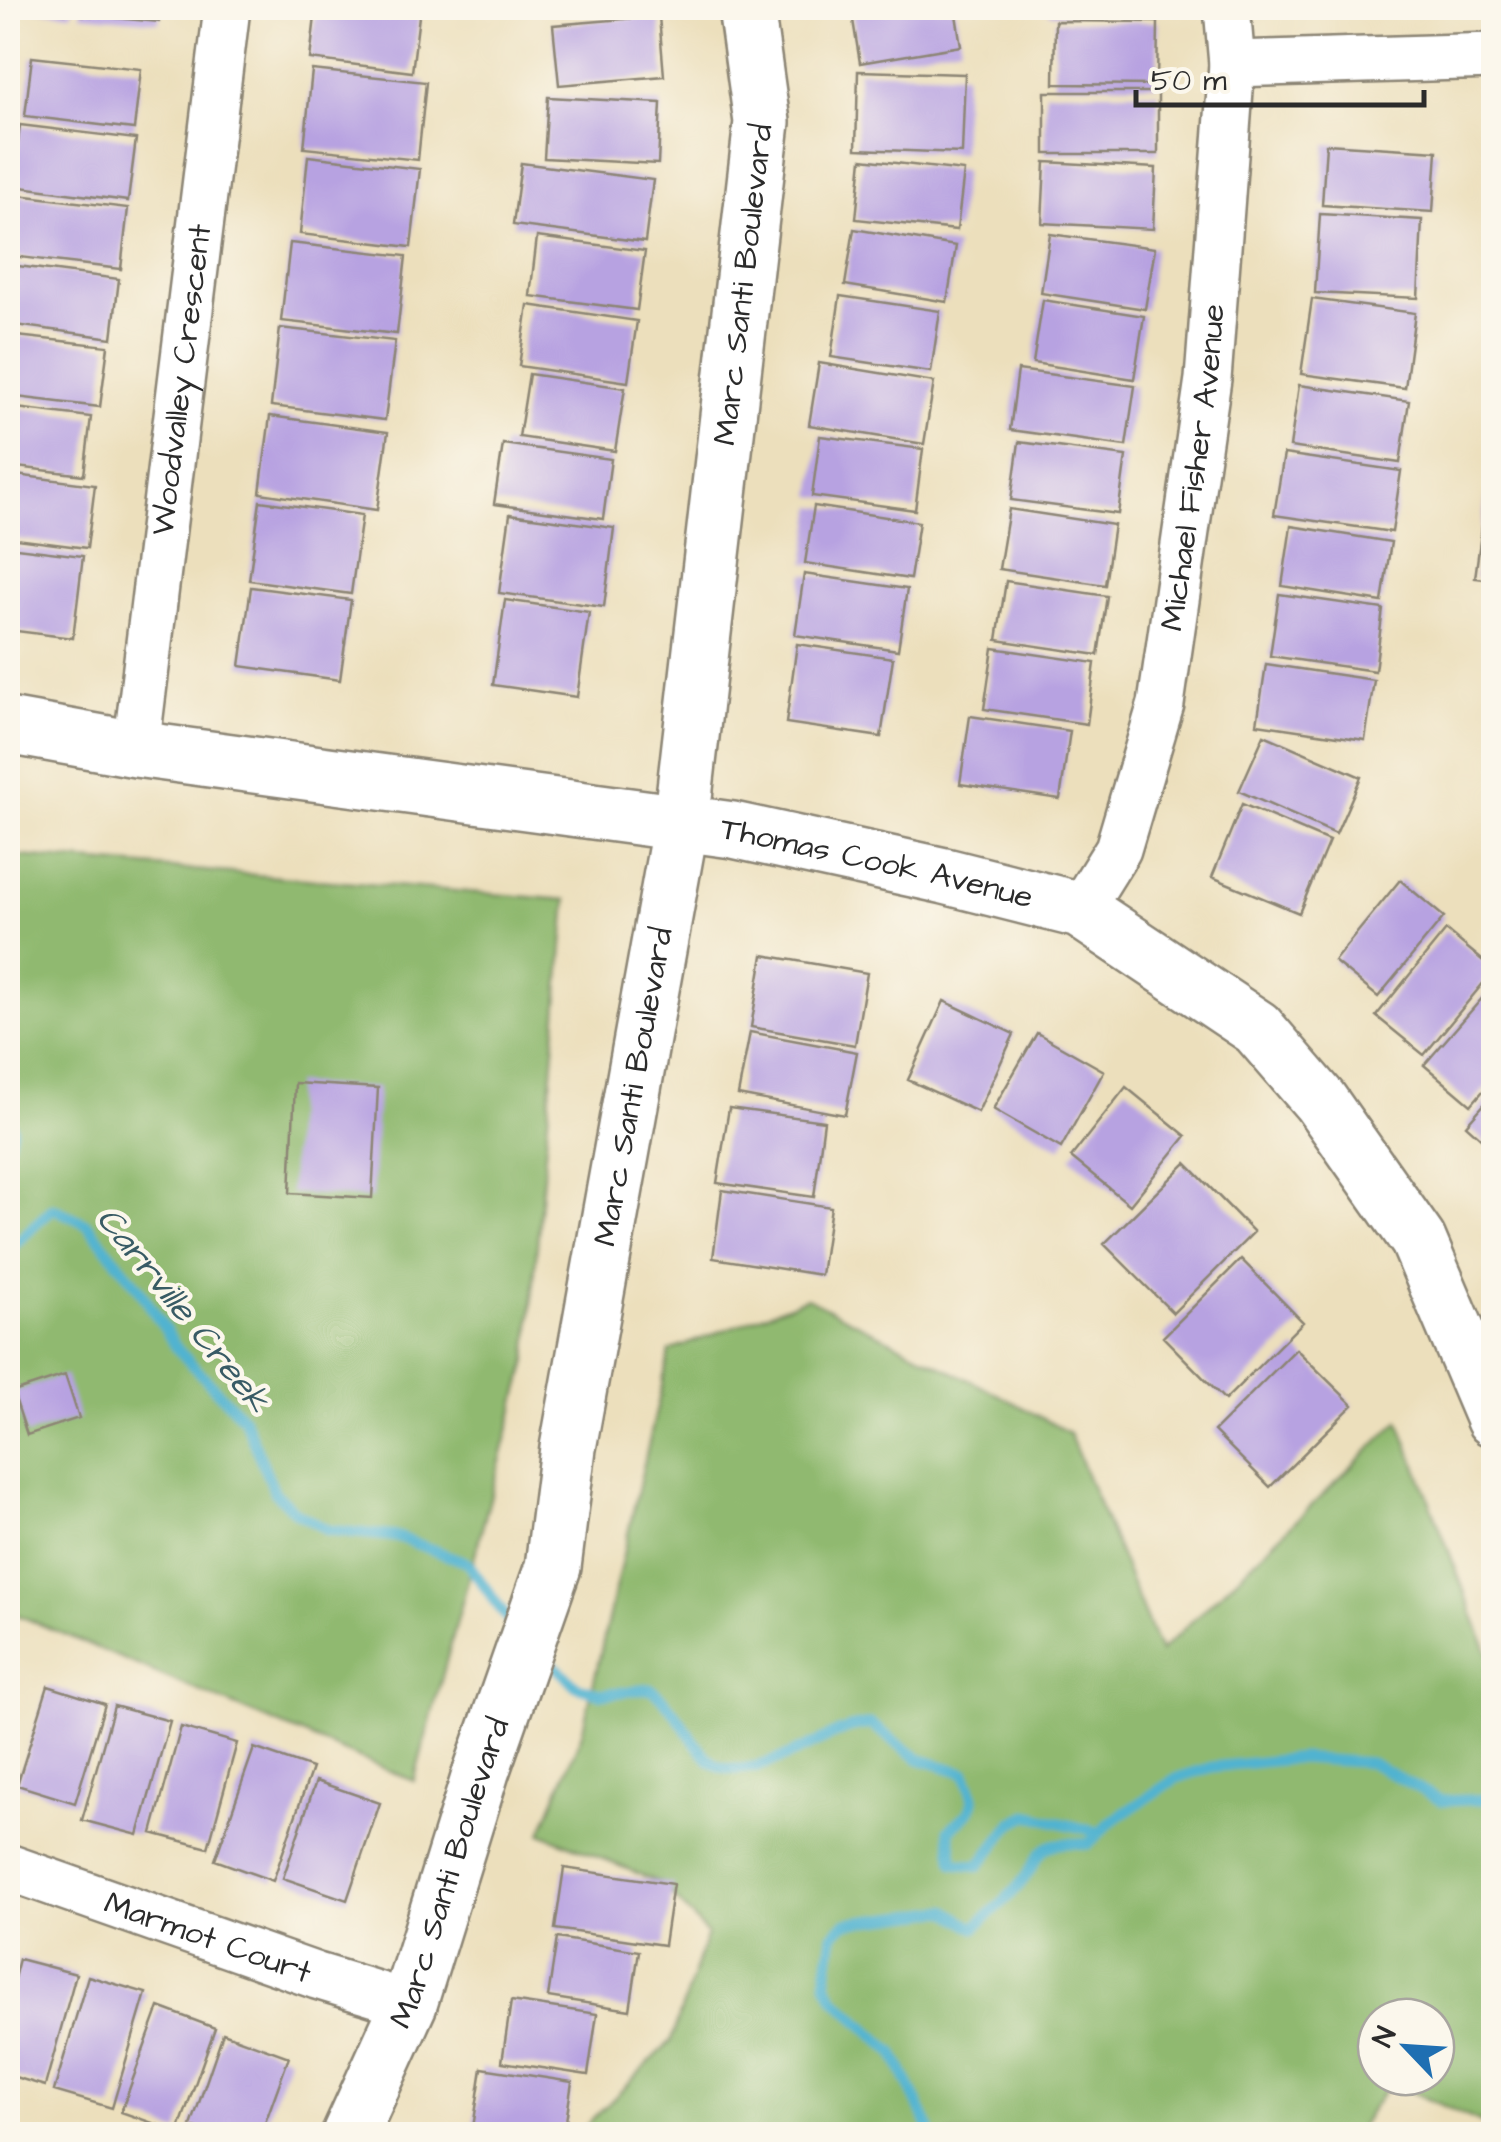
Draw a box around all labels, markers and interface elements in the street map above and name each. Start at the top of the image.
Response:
scale bar [1136,45,1424,107]
text: 50 m [1151,60,1227,102]
street label: Marc Santi Boulevard [702,122,784,448]
street label: Woodvalley Crescent [140,221,223,538]
street label: Michael Fisher Avenue [1149,302,1236,634]
street label: Thomas Cook Avenue [718,806,1038,920]
street label: Marc Santi Boulevard [582,924,684,1250]
water label: Carrville Creek [85,1197,282,1425]
street label: Marc Santi Boulevard [378,1712,521,2035]
street label: Marmot Court [98,1880,318,1995]
north arrow [1356,1997,1456,2097]
text: N [1363,2020,1406,2053]

